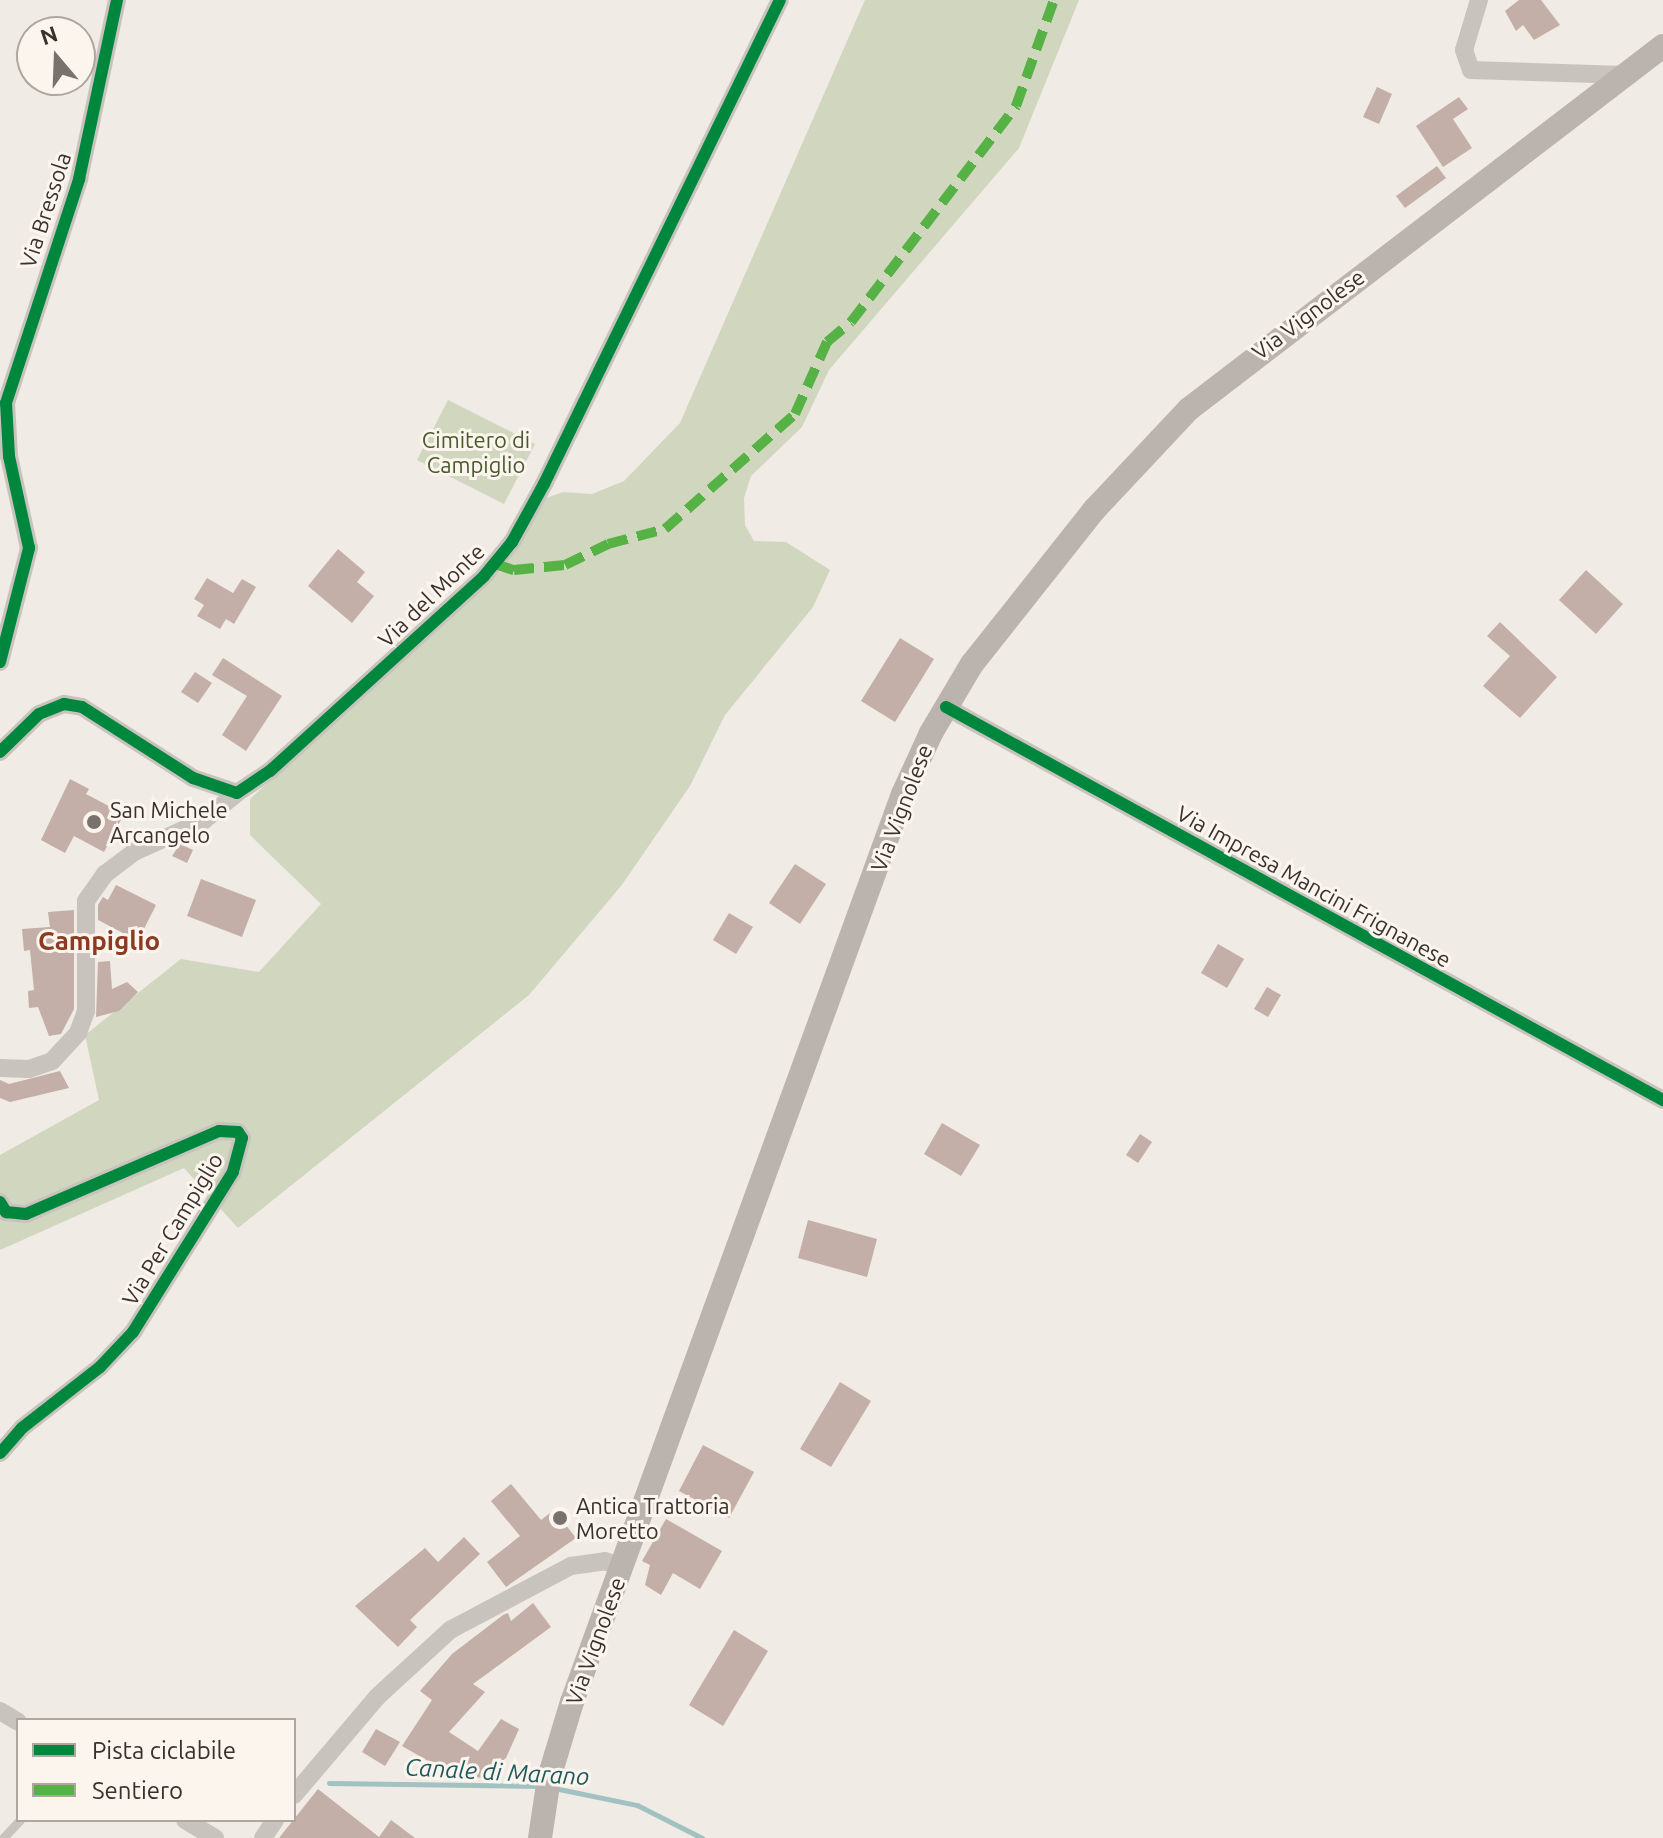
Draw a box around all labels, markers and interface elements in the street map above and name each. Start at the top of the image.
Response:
north arrow [16,16,96,96]
text: N [37,20,61,49]
street label: Via Bressola [14,149,76,271]
street label: Via Vignolese [1247,263,1369,365]
park label: Cimitero di Campiglio [422,426,530,478]
street label: Via del Monte [372,538,490,652]
street label: Via Vignolese [865,741,937,875]
place label: San Michele Arcangelo [110,796,228,848]
street label: Via Impresa Mancini Frignanese [1172,799,1456,973]
marker: San Michele Arcangelo [85,813,103,831]
district label: Campiglio [38,925,160,957]
street label: Via Per Campiglio [116,1148,228,1310]
place label: Antica Trattoria Moretto [576,1492,730,1544]
marker: Antica Trattoria Moretto [551,1509,569,1527]
street label: Via Vignolese [560,1573,630,1709]
legend [16,1718,296,1822]
text: Pista ciclabile [92,1737,236,1764]
water label: Canale di Marano [404,1753,590,1791]
text: Sentiero [92,1777,183,1804]

